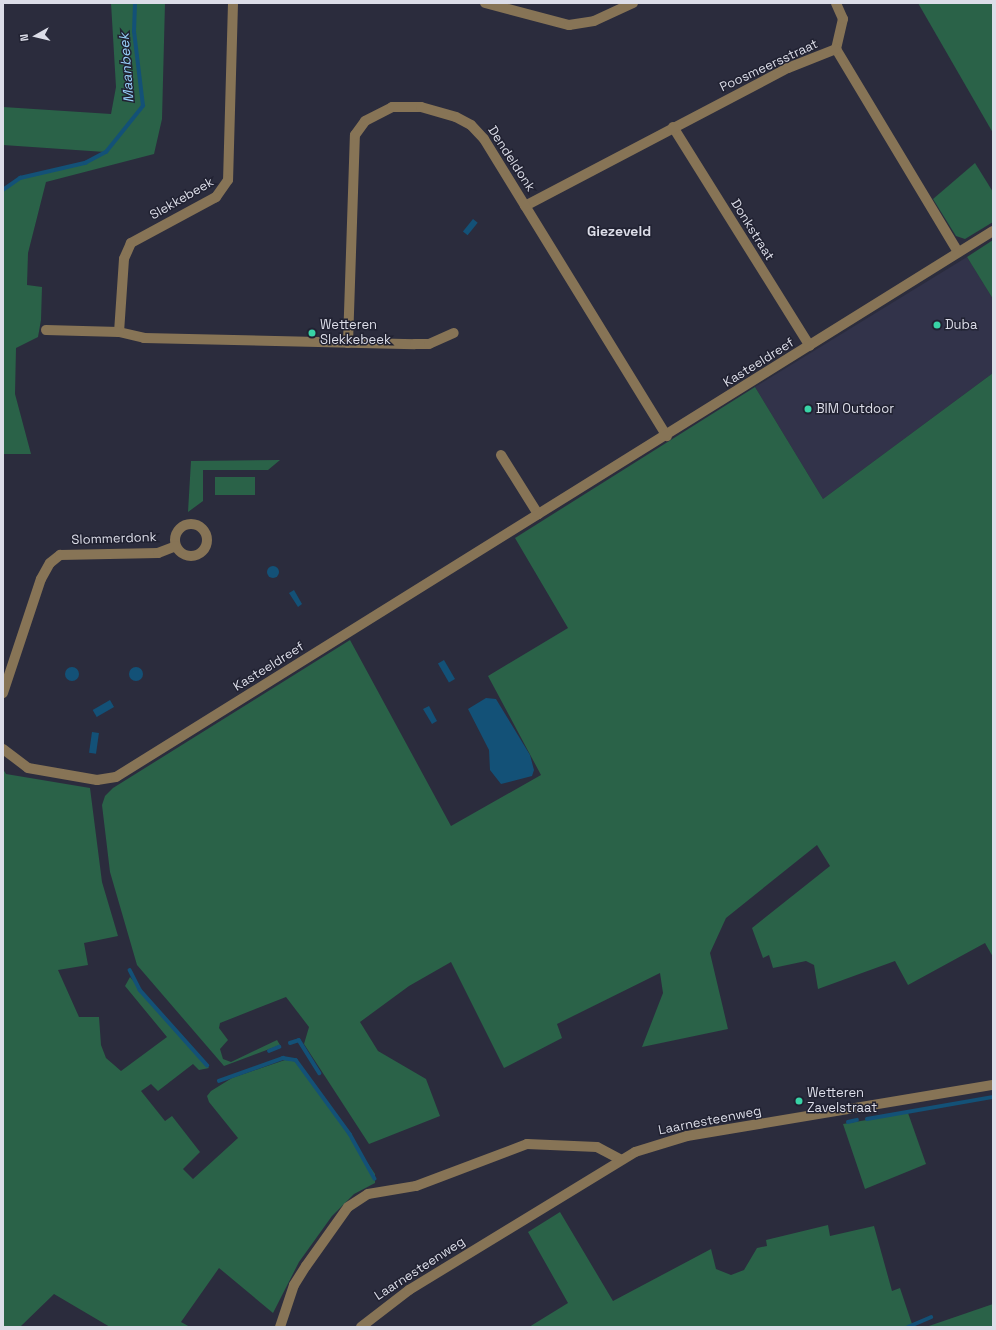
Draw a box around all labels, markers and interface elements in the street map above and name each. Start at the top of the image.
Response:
north arrow [16,16,56,56]
text: N [17,33,32,42]
water label: Maanbeek [115,33,137,103]
street label: Poosmeersstraat [717,36,821,96]
street label: Dendeldonk [484,123,538,195]
street label: Slekkebeek [147,175,217,223]
street label: Donkstraat [727,196,777,264]
district label: Giezeveld [587,223,651,239]
place label: Duba [945,317,977,333]
place label: Wetteren Slekkebeek [320,318,391,349]
marker: Duba [932,320,942,330]
marker: Wetteren Slekkebeek [307,328,317,338]
street label: Kasteeldreef [721,335,797,391]
place label: BIM Outdoor [816,401,894,417]
marker: BIM Outdoor [803,404,813,414]
street label: Slommerdonk [71,530,157,548]
street label: Kasteeldreef [231,639,307,695]
place label: Wetteren Zavelstraat [807,1086,877,1117]
marker: Wetteren Zavelstraat [794,1096,804,1106]
street label: Laarnesteenweg [657,1103,763,1139]
street label: Laarnesteenweg [372,1234,468,1304]

